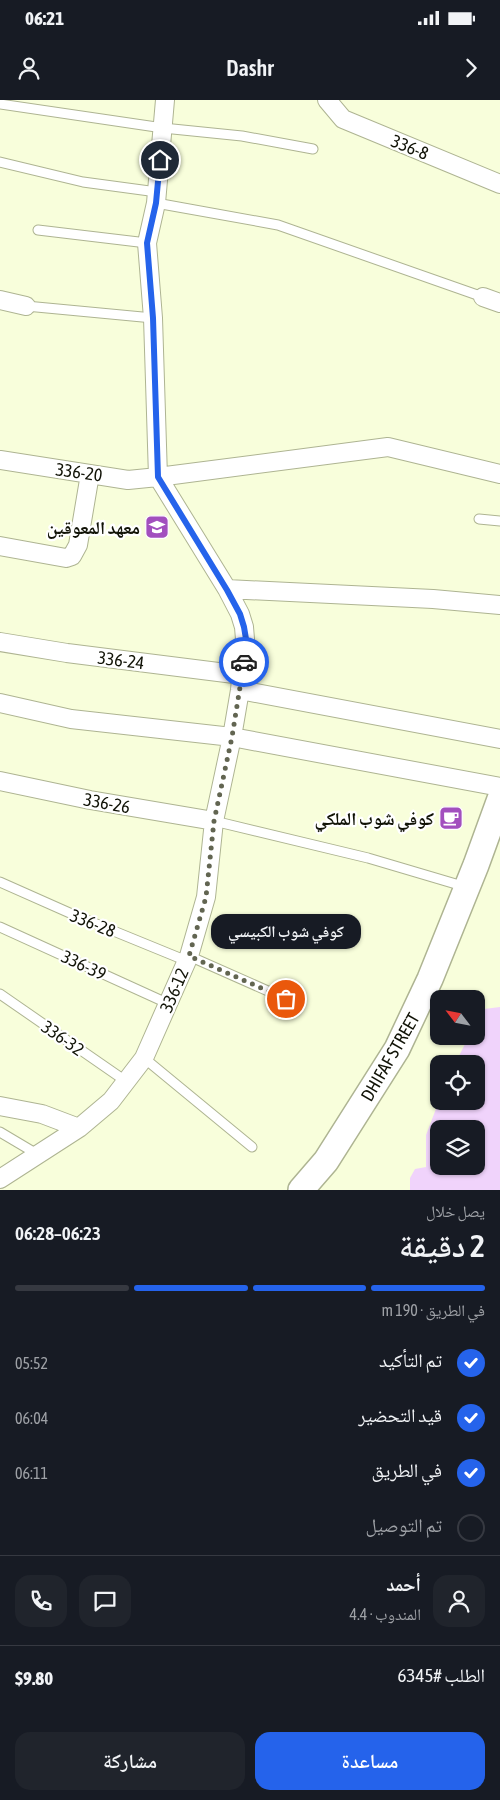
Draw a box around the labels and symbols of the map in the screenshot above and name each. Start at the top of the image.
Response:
street label: 336-8 [388,130,432,164]
pin [139,139,181,181]
street label: 336-20 [54,458,104,486]
school or university icon: معهد المعوقين [144,514,170,540]
place label: معهد المعوقين [47,517,140,539]
courier [219,637,269,687]
street label: 336-24 [96,647,146,673]
street label: 336-26 [82,789,132,817]
cafe icon: كوفي شوب الملكي [438,805,464,831]
place label: كوفي شوب الملكي [315,808,434,833]
street label: 336-28 [67,904,119,942]
callout: كوفي شوب الكبيسي [211,914,361,949]
street label: 336-39 [58,946,110,984]
street label: 336-12 [155,965,193,1015]
pin [265,978,307,1020]
north arrow [430,990,485,1045]
street label: DHIFAF STREET [356,1009,424,1105]
street label: 336-32 [38,1016,88,1060]

